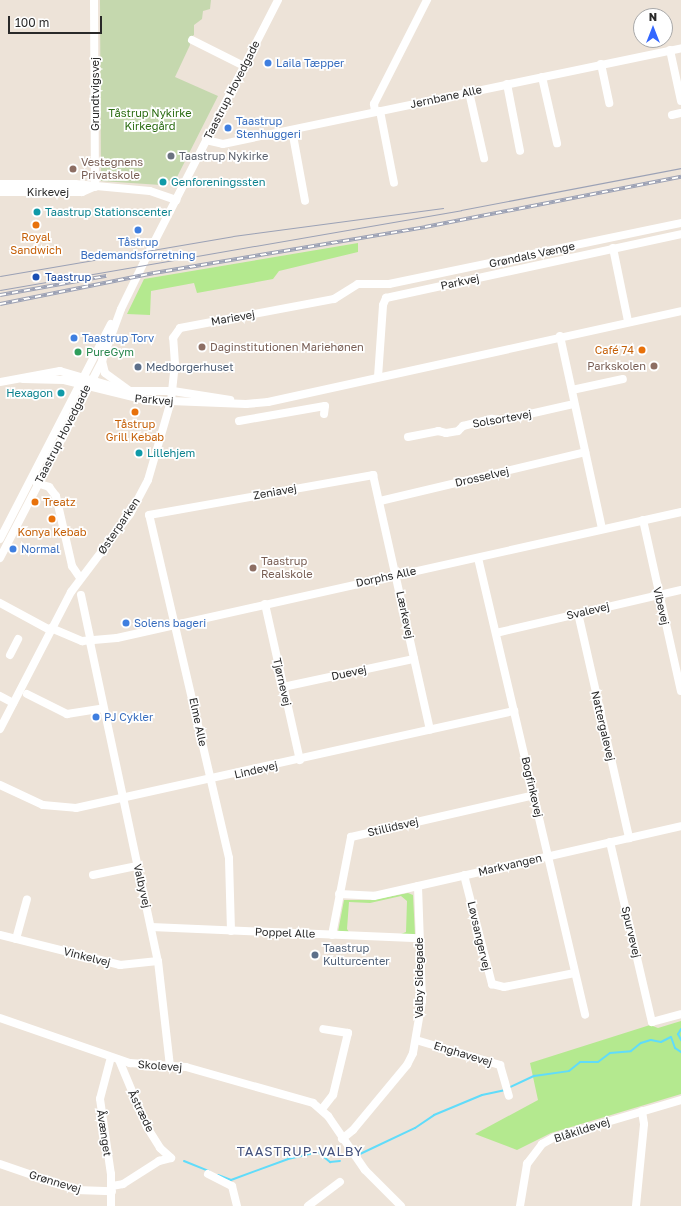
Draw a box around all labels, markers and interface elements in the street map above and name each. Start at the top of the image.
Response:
scale bar [10,8,104,34]
north arrow [633,8,673,48]
text: N [649,10,657,23]
text: 100 m [15,15,49,30]
street label: Taastrup Hovedgade [201,38,263,142]
place label: Laila Tæpper [276,56,344,70]
street label: Grundtvigsvej [88,57,102,131]
marker: Laila Tæpper [263,58,273,68]
street label: Jernbane Alle [409,83,483,111]
park label: Tåstrup Nykirke Kirkegård [108,107,192,133]
place label: Taastrup Stenhuggeri [236,115,301,141]
marker: Taastrup Stenhuggeri [223,123,233,133]
place label: Taastrup Nykirke [179,149,268,163]
marker: Taastrup Nykirke [166,151,176,161]
place label: Vestegnens Privatskole [81,156,143,182]
marker: Vestegnens Privatskole [68,164,78,174]
place label: Genforeningssten [171,175,265,189]
marker: Genforeningssten [158,177,168,187]
street label: Kirkevej [27,185,69,199]
place label: Taastrup Stationscenter [45,205,172,219]
marker: Taastrup Stationscenter [32,207,42,217]
marker: Royal Sandwich [31,220,41,230]
marker: Tåstrup Bedemandsforretning [133,225,143,235]
place label: Royal Sandwich [10,231,62,257]
place label: Tåstrup Bedemandsforretning [80,236,196,262]
street label: Grøndals Vænge [488,239,576,271]
place label: Taastrup [45,270,91,284]
marker: Taastrup [30,271,42,283]
street label: Parkvej [439,271,481,293]
street label: Marievej [210,308,256,328]
place label: Taastrup Torv [82,331,154,345]
marker: Taastrup Torv [69,333,79,343]
place label: Daginstitutionen Mariehønen [210,340,364,354]
marker: Daginstitutionen Mariehønen [197,342,207,352]
place label: Café 74 [595,343,634,357]
place label: PureGym [86,345,134,359]
marker: Café 74 [637,345,647,355]
marker: PureGym [73,347,83,357]
place label: Parkskolen [587,359,646,373]
place label: Medborgerhuset [146,360,234,374]
marker: Parkskolen [649,361,659,371]
marker: Medborgerhuset [133,362,143,372]
street label: Taastrup Hovedgade [32,382,94,486]
place label: Hexagon [6,386,53,400]
marker: Hexagon [56,388,66,398]
street label: Parkvej [134,392,174,408]
marker: Tåstrup Grill Kebab [130,407,140,417]
street label: Solsortevej [471,407,533,431]
place label: Tåstrup Grill Kebab [106,418,164,444]
place label: Lillehjem [147,446,195,460]
marker: Lillehjem [134,448,144,458]
street label: Drosselvej [454,464,510,490]
street label: Zeniavej [252,482,298,502]
place label: Treatz [43,495,76,509]
street label: Østerparken [95,495,143,557]
marker: Treatz [30,497,40,507]
marker: Konya Kebab [47,514,57,524]
place label: Konya Kebab [18,525,86,539]
place label: Normal [21,542,60,556]
marker: Normal [8,544,18,554]
place label: Taastrup Realskole [261,555,313,581]
marker: Taastrup Realskole [248,563,258,573]
street label: Dorphs Alle [355,564,417,590]
street label: Vibevej [650,586,672,626]
street label: Lærkevej [394,590,416,640]
street label: Svalevej [565,600,611,622]
place label: Solens bageri [134,616,206,630]
marker: Solens bageri [121,618,131,628]
street label: Tjørnevej [270,657,294,707]
street label: Duevej [330,663,368,683]
street label: Nattergalevej [589,690,617,762]
street label: Elme Alle [186,696,210,748]
place label: PJ Cykler [104,710,153,724]
marker: PJ Cykler [91,712,101,722]
street label: Bogfinkevej [519,755,545,819]
street label: Lindevej [233,759,279,781]
street label: Stillidsvej [366,815,420,839]
street label: Markvangen [477,851,543,879]
street label: Valbyvej [131,863,153,909]
street label: Løvsangervej [465,900,493,972]
street label: Spurvevej [619,905,643,959]
street label: Poppel Alle [255,925,315,941]
street label: Valby Sidegade [412,937,426,1019]
place label: Taastrup Kulturcenter [323,942,390,968]
street label: Vinkelvej [62,945,112,969]
marker: Taastrup Kulturcenter [310,950,320,960]
street label: Enghavevej [432,1039,494,1069]
street label: Skolevej [137,1058,183,1074]
street label: Åstræde [125,1088,157,1134]
street label: Åvænget [94,1109,114,1157]
street label: Blåkildevej [552,1115,612,1145]
district label: TAASTRUP-VALBY [237,1143,363,1159]
street label: Grønnevej [27,1168,83,1196]

